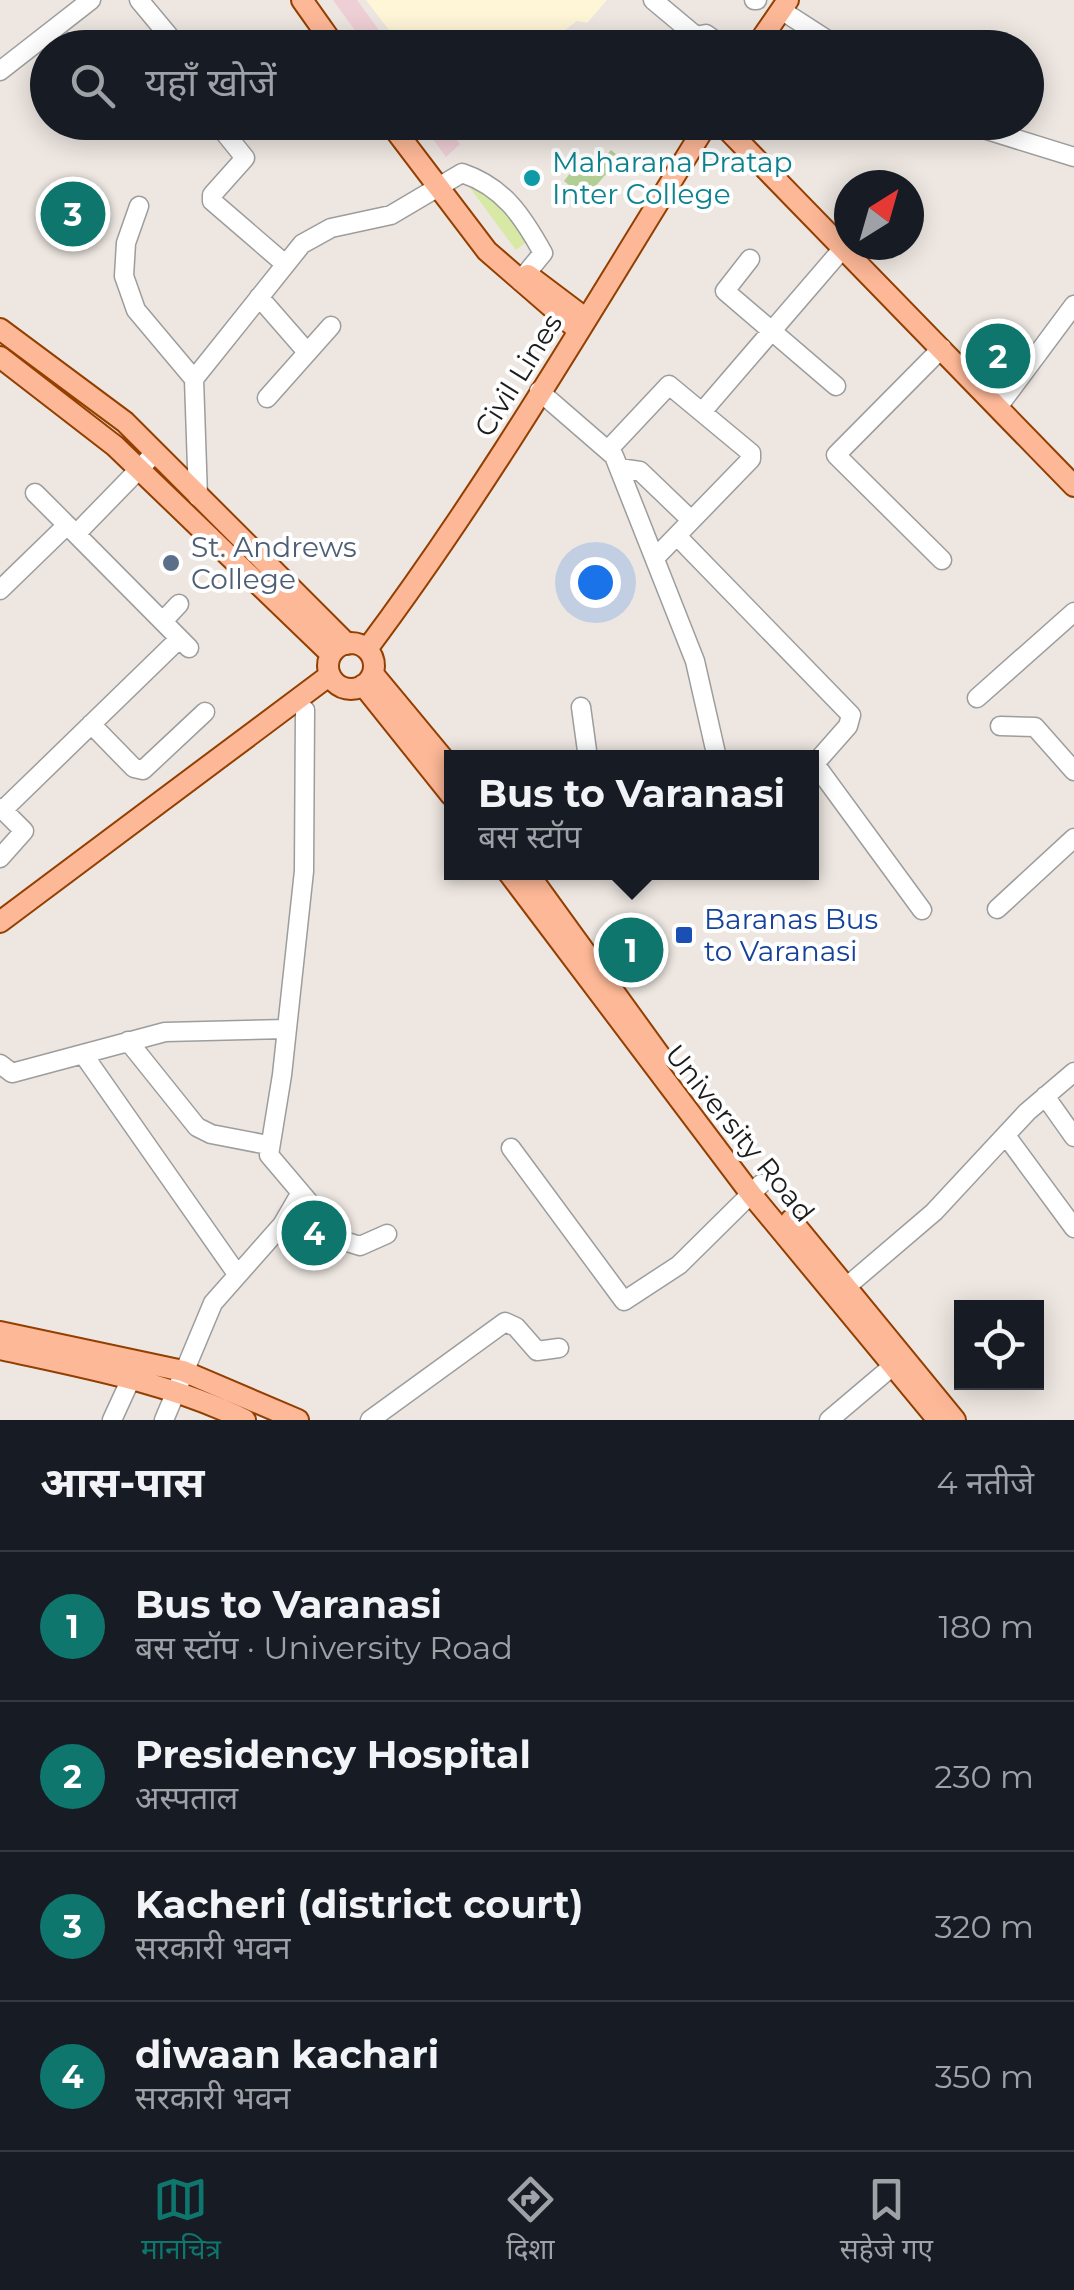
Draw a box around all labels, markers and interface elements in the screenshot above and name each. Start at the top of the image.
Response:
search box [30,30,1044,140]
icon: search [65,58,120,113]
text: यहाँ खोजें [145,59,276,106]
place label: Maharana Pratap Inter College [552,145,793,211]
marker: Maharana Pratap Inter College [521,167,543,189]
north arrow [834,170,924,260]
pin: 3 [40,176,106,252]
street label: Civil Lines [467,307,569,443]
pin: 2 [966,318,1030,394]
place label: St. Andrews College [191,530,357,596]
marker: St. Andrews College [160,552,182,574]
your location [570,557,621,608]
popup [444,750,819,880]
text: Bus to Varanasi [478,770,785,817]
text: बस स्टॉप [478,817,581,856]
place label: Baranas Bus to Varanasi [704,902,878,968]
pin: 1 [598,912,664,988]
marker: Baranas Bus to Varanasi [673,924,695,946]
street label: University Road [658,1037,822,1229]
pin: 4 [282,1196,346,1270]
map controls [954,1300,1044,1390]
button: locate [954,1300,1044,1390]
text: आस-पास [40,1456,205,1508]
text: 4 नतीजे [936,1463,1034,1502]
text: Bus to Varanasi [135,1581,442,1628]
text: 1 [66,1607,79,1646]
text: 180 m [939,1607,1034,1646]
text: बस स्टॉप · University Road [135,1628,513,1667]
text: Presidency Hospital [135,1731,531,1778]
text: 2 [63,1757,82,1796]
text: 230 m [934,1757,1034,1796]
text: अस्पताल [135,1778,238,1817]
text: Kacheri (district court) [135,1881,583,1928]
text: 3 [63,1907,82,1946]
text: 320 m [934,1907,1034,1946]
text: सरकारी भवन [135,1928,290,1967]
text: diwaan kachari [135,2031,439,2078]
text: 4 [61,2057,84,2096]
text: 350 m [935,2057,1034,2096]
text: सरकारी भवन [135,2078,290,2117]
tab: मानचित्र [141,2172,221,2270]
tab: दिशा [503,2172,558,2270]
tab: सहेजे गए [840,2172,933,2270]

